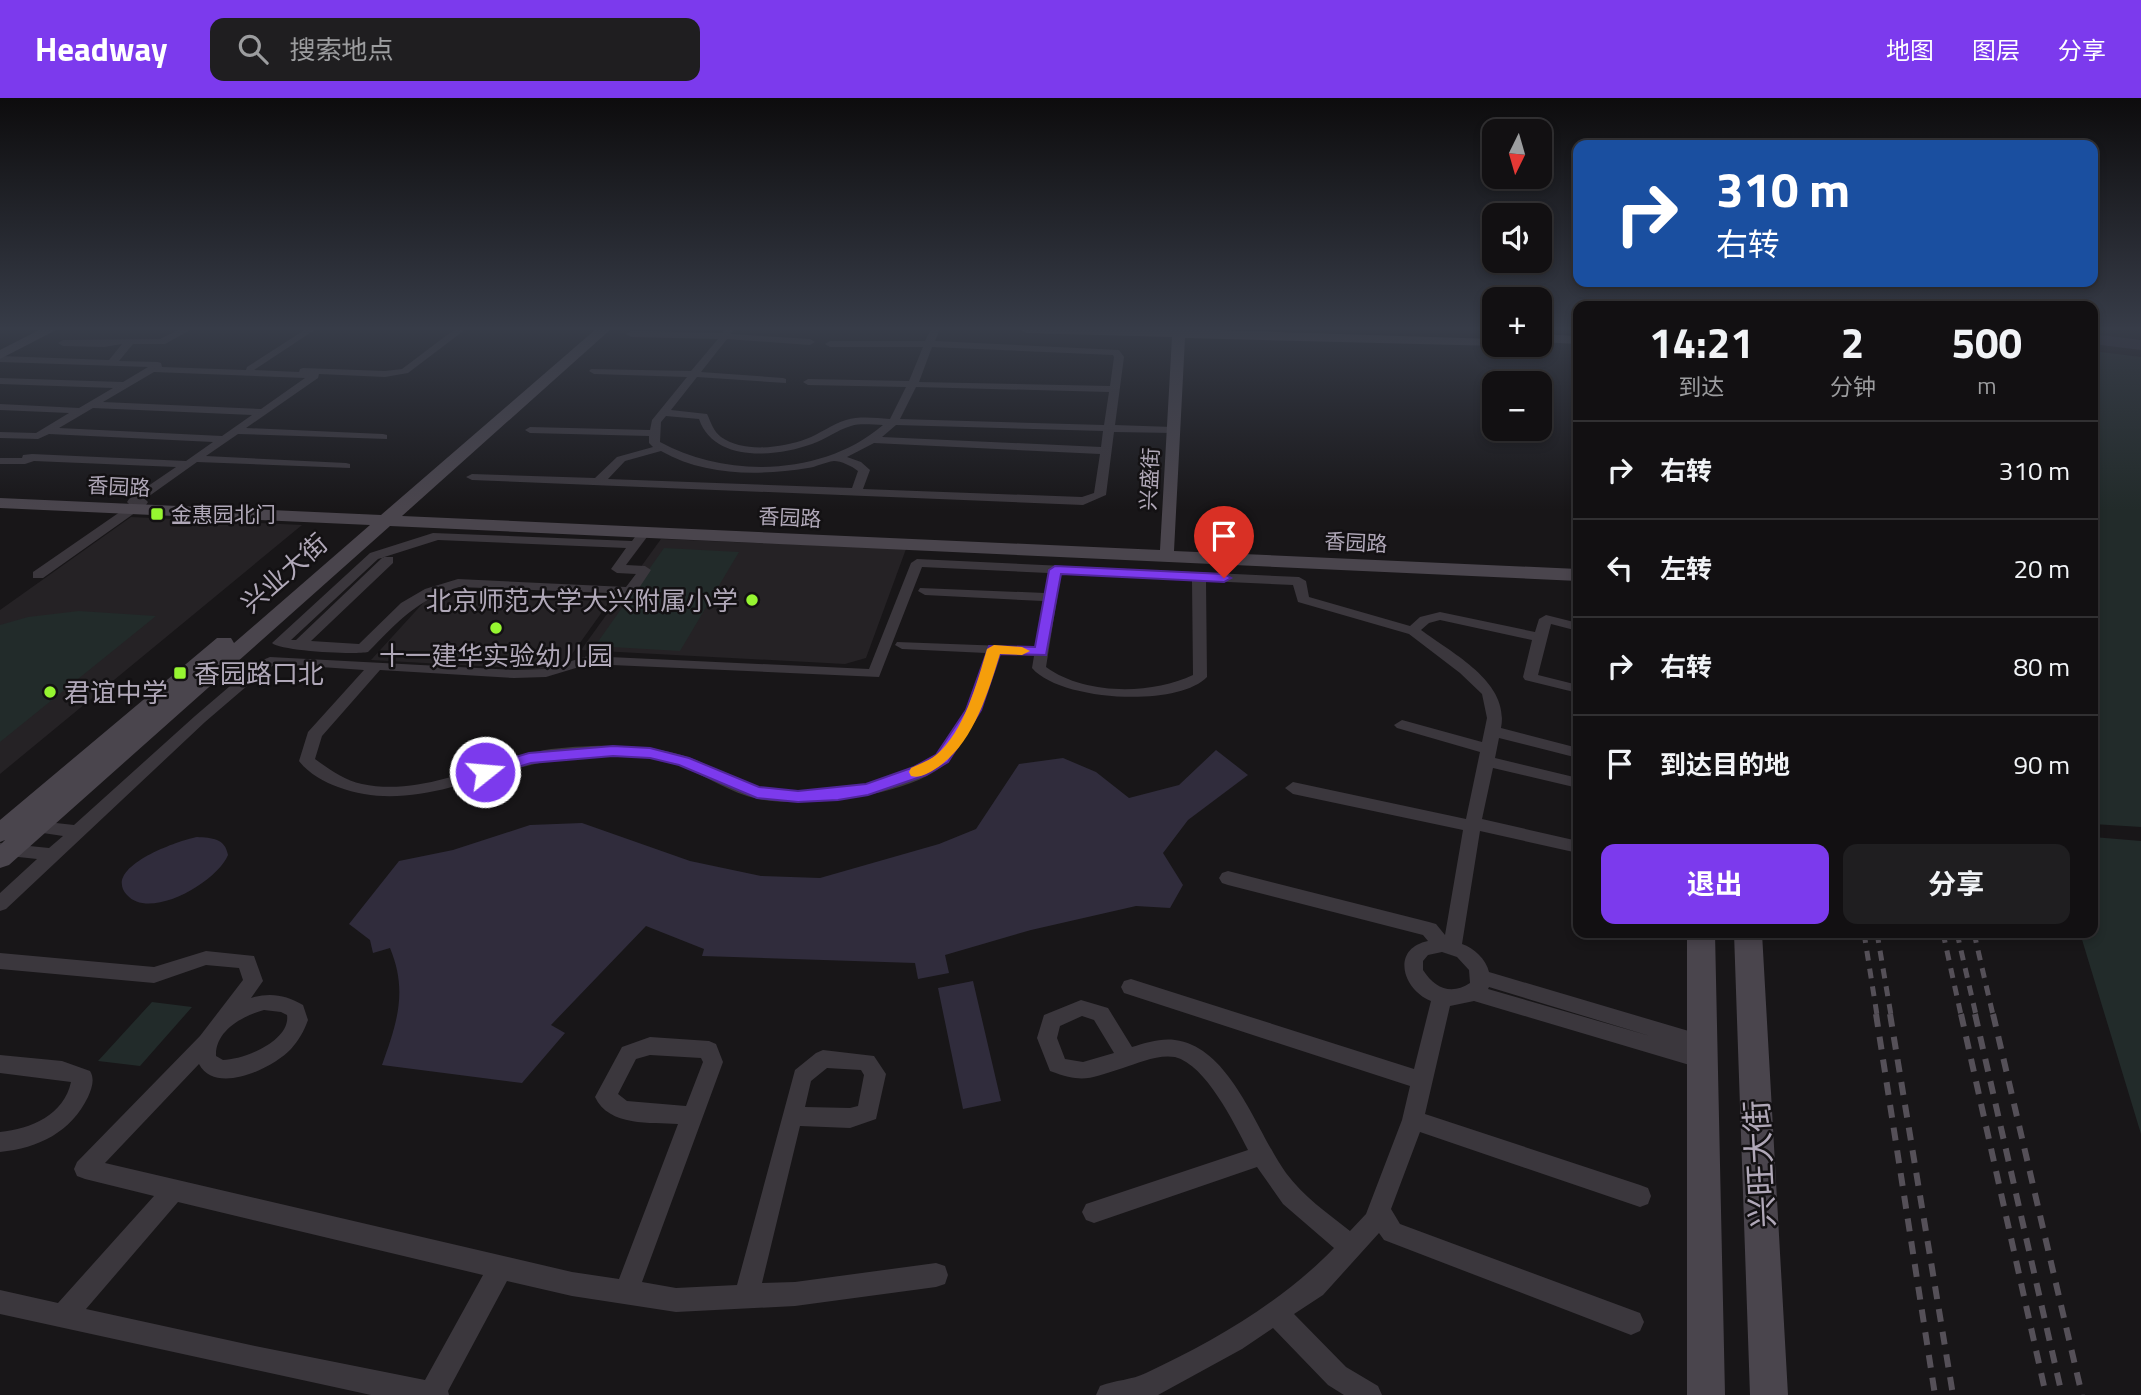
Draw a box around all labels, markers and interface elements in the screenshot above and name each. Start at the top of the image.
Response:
search box [210,18,700,81]
text: Headway [35,24,168,74]
icon: search [234,30,272,68]
text: 搜索地点 [290,30,394,69]
text: 地图 [1886,32,1934,68]
text: 图层 [1972,32,2020,68]
text: 分享 [2058,32,2106,68]
north arrow [1482,119,1552,189]
map controls [1482,119,1552,441]
text: 310 m [1716,151,1850,226]
icon: right [1601,168,1692,259]
button: sound [1482,203,1552,273]
text: 右转 [1716,220,1780,268]
button: + [1482,287,1552,357]
text: 14:21 [1649,310,1754,374]
text: 2 [1841,310,1864,374]
text: 500 [1952,310,2022,374]
text: m [1977,368,1996,403]
text: 到达 [1678,369,1724,404]
text: 分钟 [1830,369,1876,404]
button: − [1482,371,1552,441]
street label: 兴盛街 [1131,447,1167,511]
icon: right [1601,451,1639,489]
text: 右转 [1660,451,1712,490]
text: 310 m [1999,451,2070,490]
street label: 香园路 [87,468,151,504]
place label: 金惠园北门 [171,498,276,530]
street label: 香园路 [758,499,822,535]
marker: 金惠园北门 [149,506,165,522]
pin [1194,506,1254,578]
icon: arrive [1205,517,1243,555]
street label: 兴业大街 [232,524,336,622]
street label: 香园路 [1324,524,1388,560]
icon: left [1601,549,1639,587]
text: 左转 [1660,549,1712,588]
text: 20 m [2013,549,2070,588]
place label: 北京师范大学大兴附属小学 [426,581,738,620]
marker: 北京师范大学大兴附属小学 [744,592,760,608]
marker: 十一建华实验幼儿园 [488,620,504,636]
place label: 十一建华实验幼儿园 [379,636,613,675]
icon: right [1601,647,1639,685]
text: 右转 [1660,647,1712,686]
text: 80 m [2013,647,2070,686]
place label: 香园路口北 [194,654,324,693]
marker: 香园路口北 [172,665,188,681]
place label: 君谊中学 [64,673,168,712]
marker: 君谊中学 [42,684,58,700]
position arrow [448,735,522,809]
icon: arrive [1601,745,1639,783]
text: 到达目的地 [1660,745,1790,784]
text: 90 m [2013,745,2070,784]
button: 退出 [1601,844,1829,924]
button: 分享 [1843,844,2070,924]
street label: 兴旺大街 [1732,1099,1786,1229]

